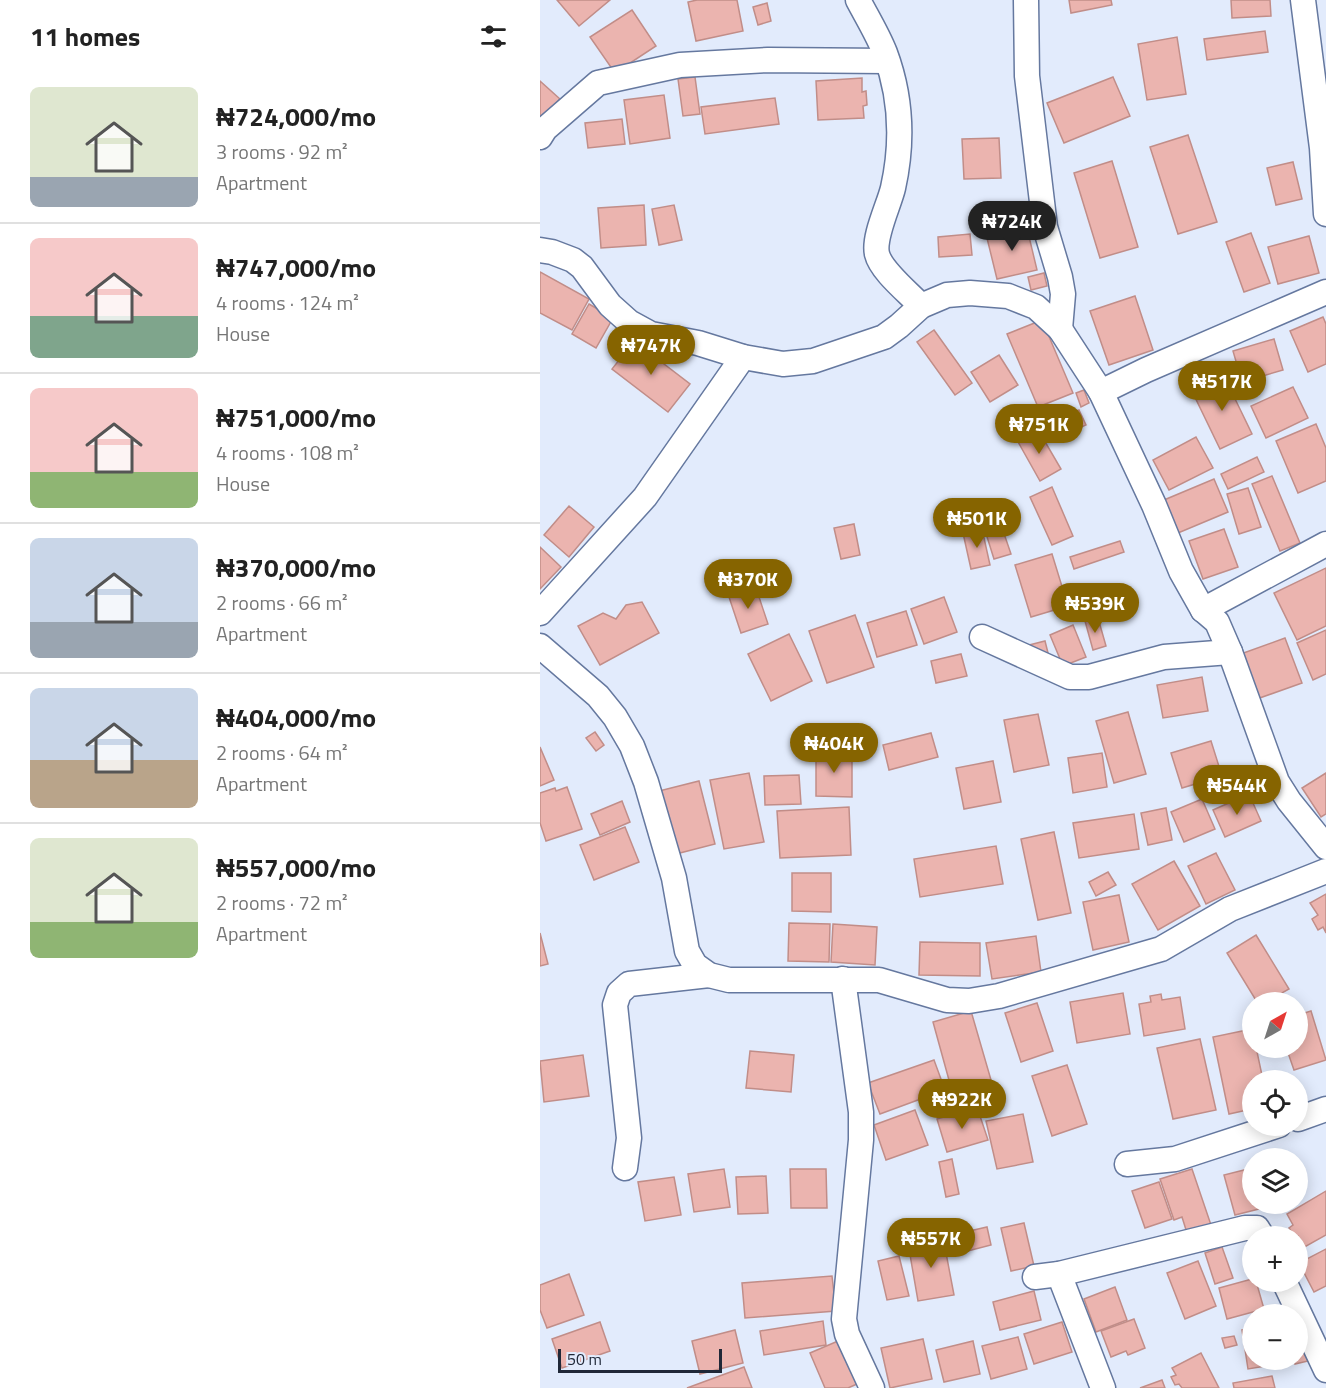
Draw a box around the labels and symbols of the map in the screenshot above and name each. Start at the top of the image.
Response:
pin: ₦724K [970,201,1054,252]
pin: ₦747K [609,325,693,376]
pin: ₦517K [1180,361,1264,412]
pin: ₦751K [997,404,1081,455]
pin: ₦501K [935,498,1019,549]
pin: ₦370K [706,559,790,610]
pin: ₦539K [1053,583,1137,634]
pin: ₦404K [792,723,876,774]
pin: ₦544K [1195,765,1279,816]
north arrow [1242,992,1308,1058]
pin: ₦922K [920,1079,1004,1130]
pin: ₦557K [889,1218,973,1269]
scale bar [558,1346,722,1374]

